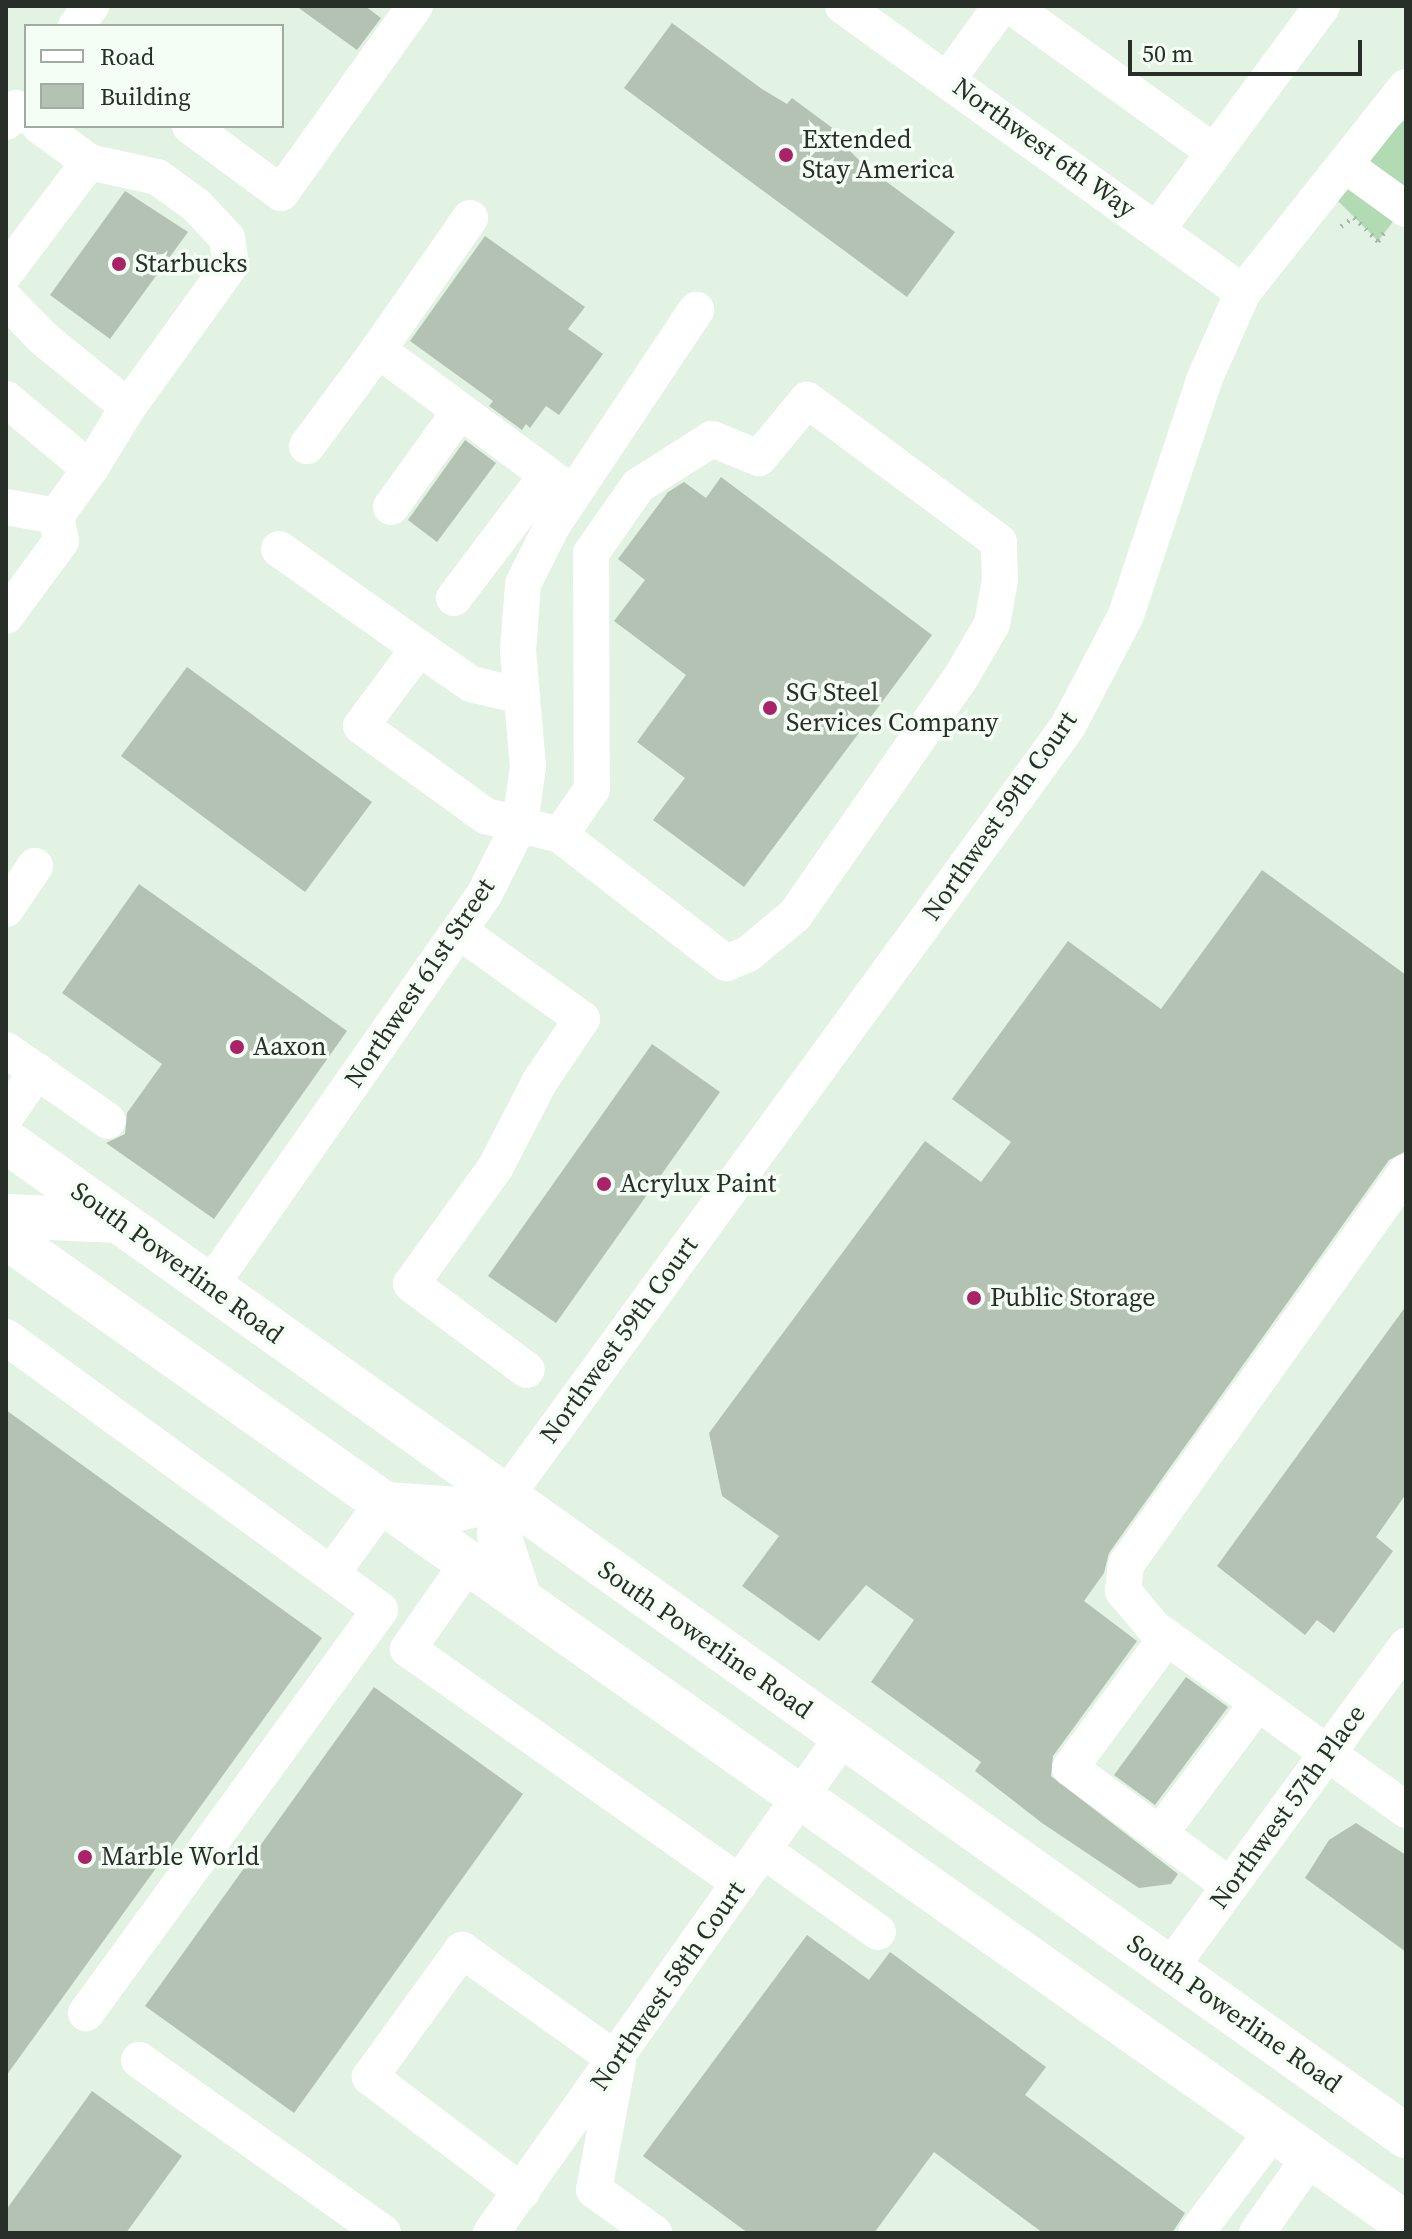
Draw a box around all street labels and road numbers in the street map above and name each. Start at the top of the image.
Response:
street label: Northwest 6th Way [946,71,1142,225]
street label: Northwest 59th Court [916,706,1084,926]
street label: Northwest 61st Street [338,873,502,1093]
street label: South Powerline Road [65,1176,289,1350]
street label: Northwest 59th Court [534,1231,704,1449]
street label: South Powerline Road [592,1554,818,1726]
street label: Northwest 57th Place [1204,1699,1372,1915]
street label: Northwest 58th Court [584,1876,752,2096]
street label: South Powerline Road [1121,1928,1347,2100]

